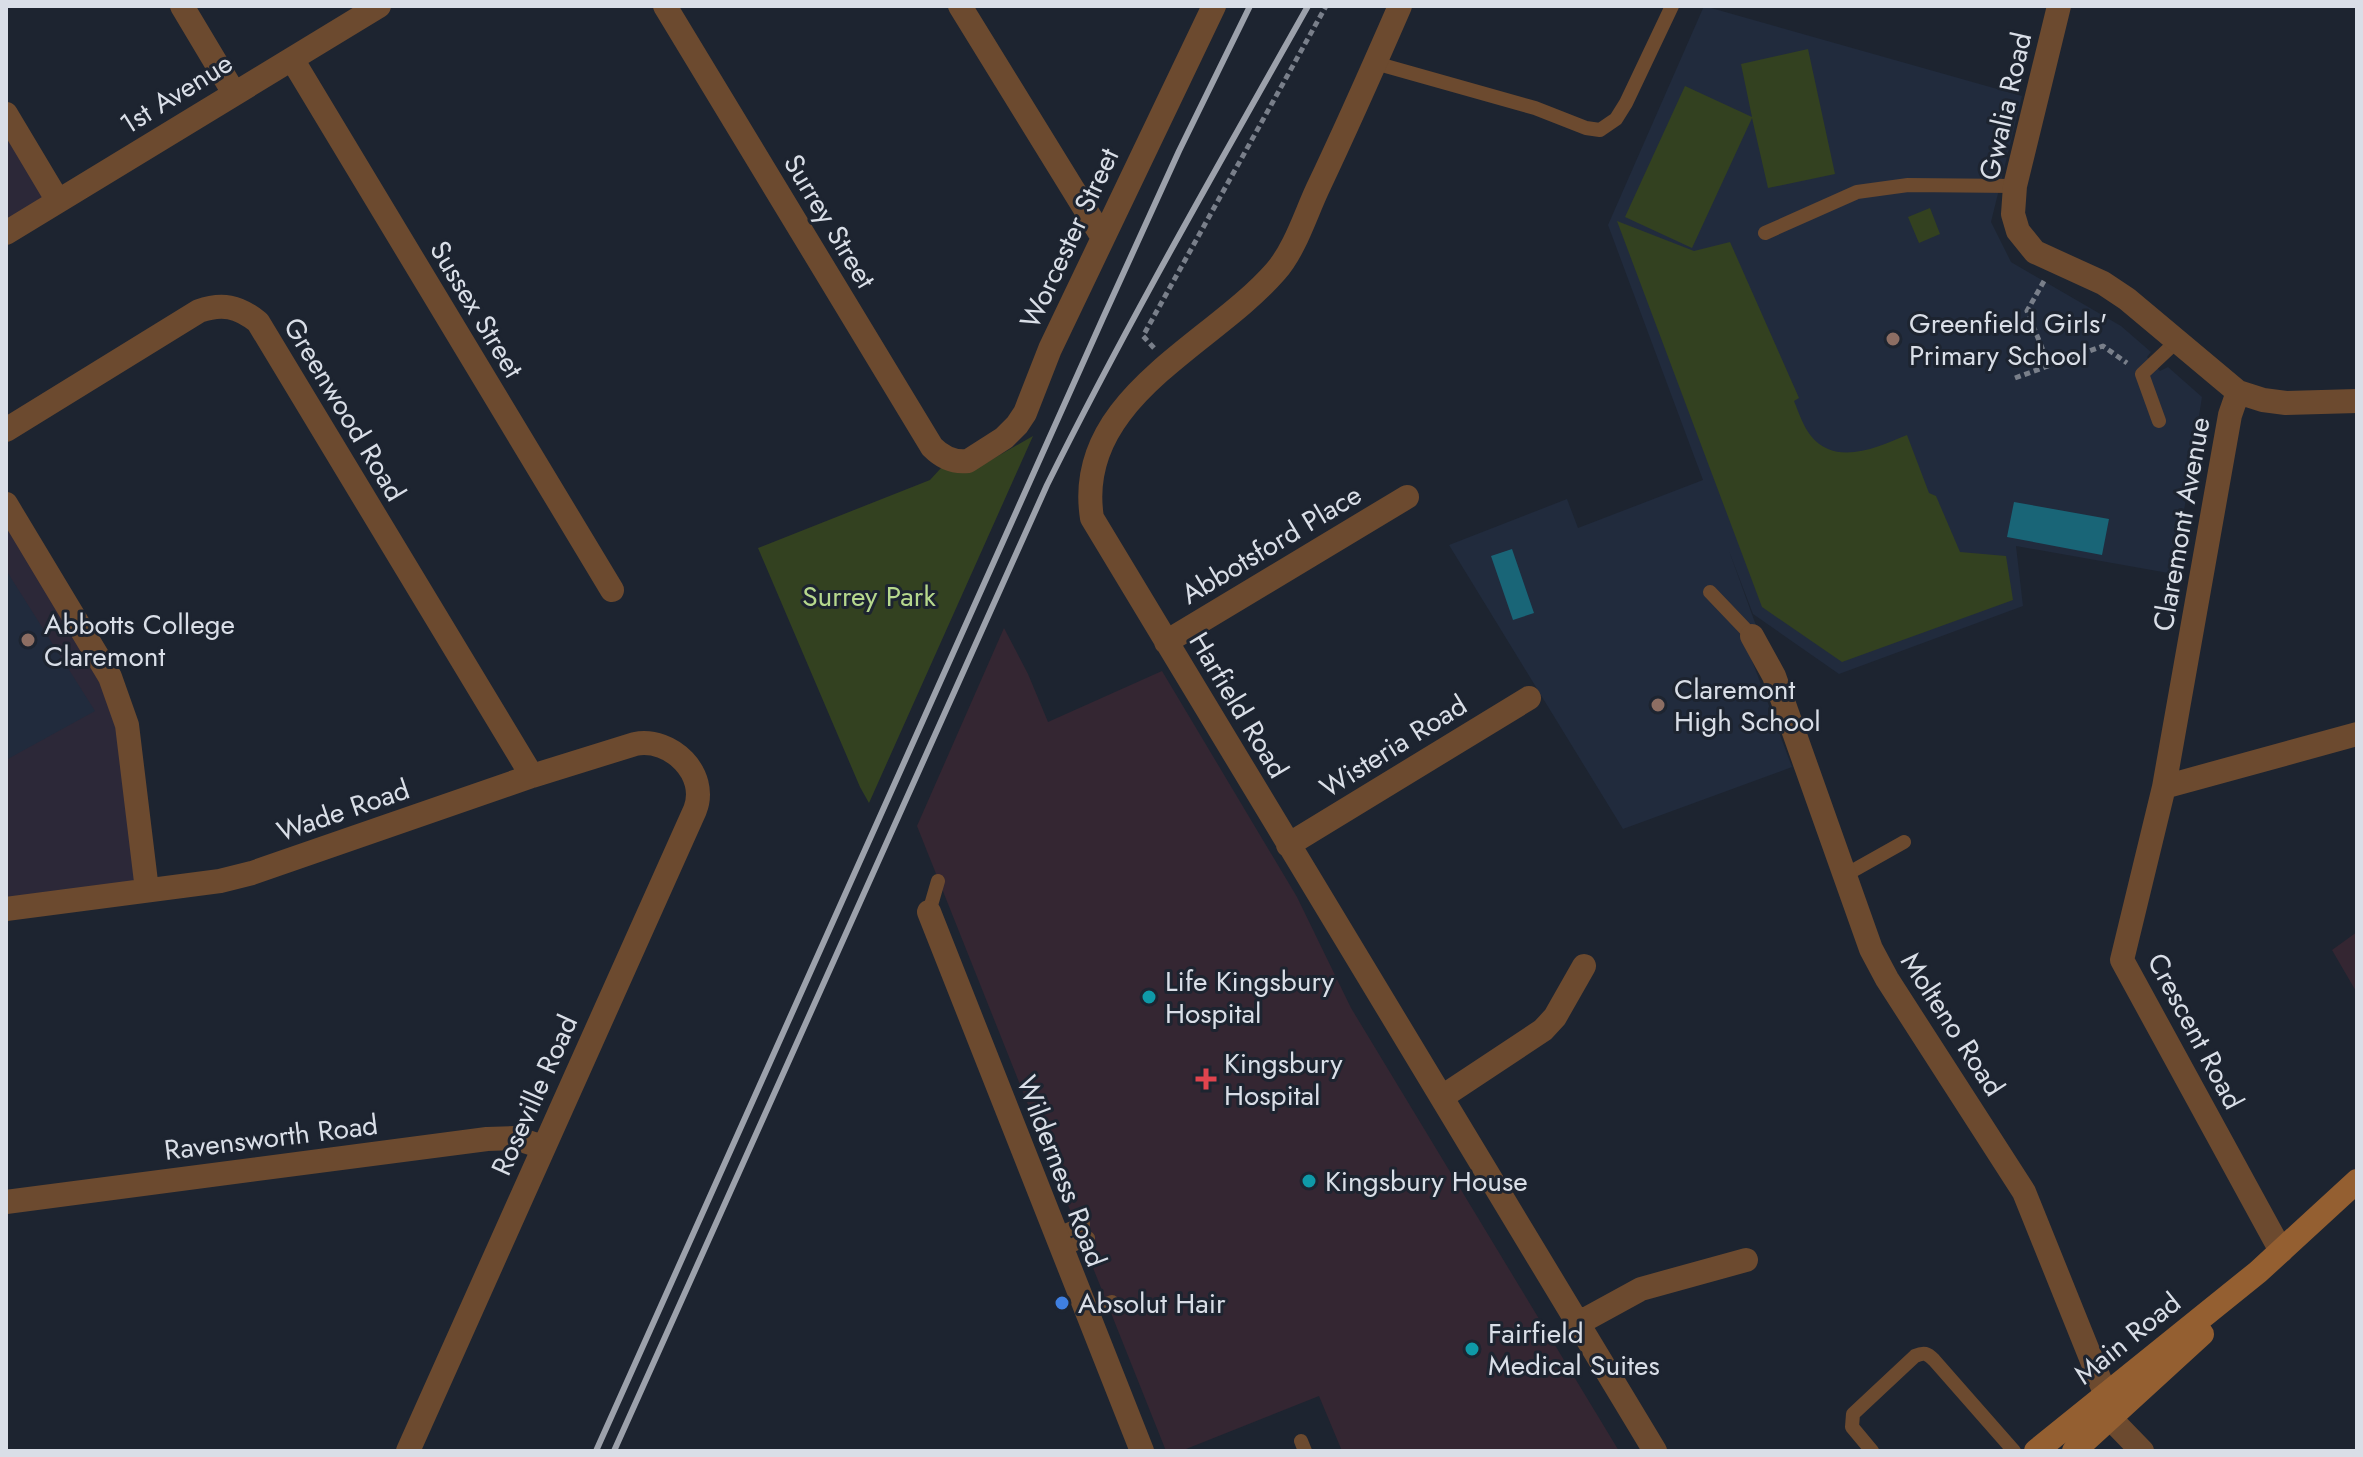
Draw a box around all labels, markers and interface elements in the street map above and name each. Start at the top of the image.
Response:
street label: Gwalia Road [1969,28,2042,184]
street label: 1st Avenue [112,43,241,144]
street label: Worcester Street [1010,141,1129,335]
street label: Surrey Street [773,146,886,296]
street label: Sussex Street [419,233,534,386]
place label: Greenfield Girls' Primary School [1909,303,2107,376]
street label: Greenwood Road [273,309,416,509]
marker: Greenfield Girls' Primary School [1884,330,1902,348]
street label: Claremont Avenue [2142,414,2221,634]
street label: Abbotsford Place [1173,474,1369,615]
park label: Surrey Park [802,576,936,617]
place label: Abbotts College Claremont [44,604,235,677]
street label: Harfield Road [1179,624,1298,786]
marker: Abbotts College Claremont [19,631,37,649]
place label: Claremont High School [1674,669,1821,742]
street label: Wisteria Road [1312,685,1475,808]
marker: Claremont High School [1649,696,1667,714]
street label: Wade Road [271,769,415,852]
street label: Molteno Road [1891,944,2015,1104]
street label: Crescent Road [2137,946,2254,1117]
place label: Life Kingsbury Hospital [1165,961,1335,1034]
marker: Life Kingsbury Hospital [1140,988,1158,1006]
street label: Roseville Road [481,1008,588,1182]
place label: Kingsbury Hospital [1224,1043,1343,1116]
marker: Kingsbury Hospital [1195,1068,1217,1090]
street label: Wilderness Road [1006,1070,1117,1273]
street label: Ravensworth Road [162,1104,380,1171]
place label: Kingsbury House [1325,1161,1528,1202]
marker: Kingsbury House [1300,1172,1318,1190]
place label: Absolut Hair [1078,1283,1226,1324]
street label: Main Road [2065,1283,2190,1394]
marker: Absolut Hair [1053,1294,1071,1312]
place label: Fairfield Medical Suites [1488,1313,1660,1386]
marker: Fairfield Medical Suites [1463,1340,1481,1358]

